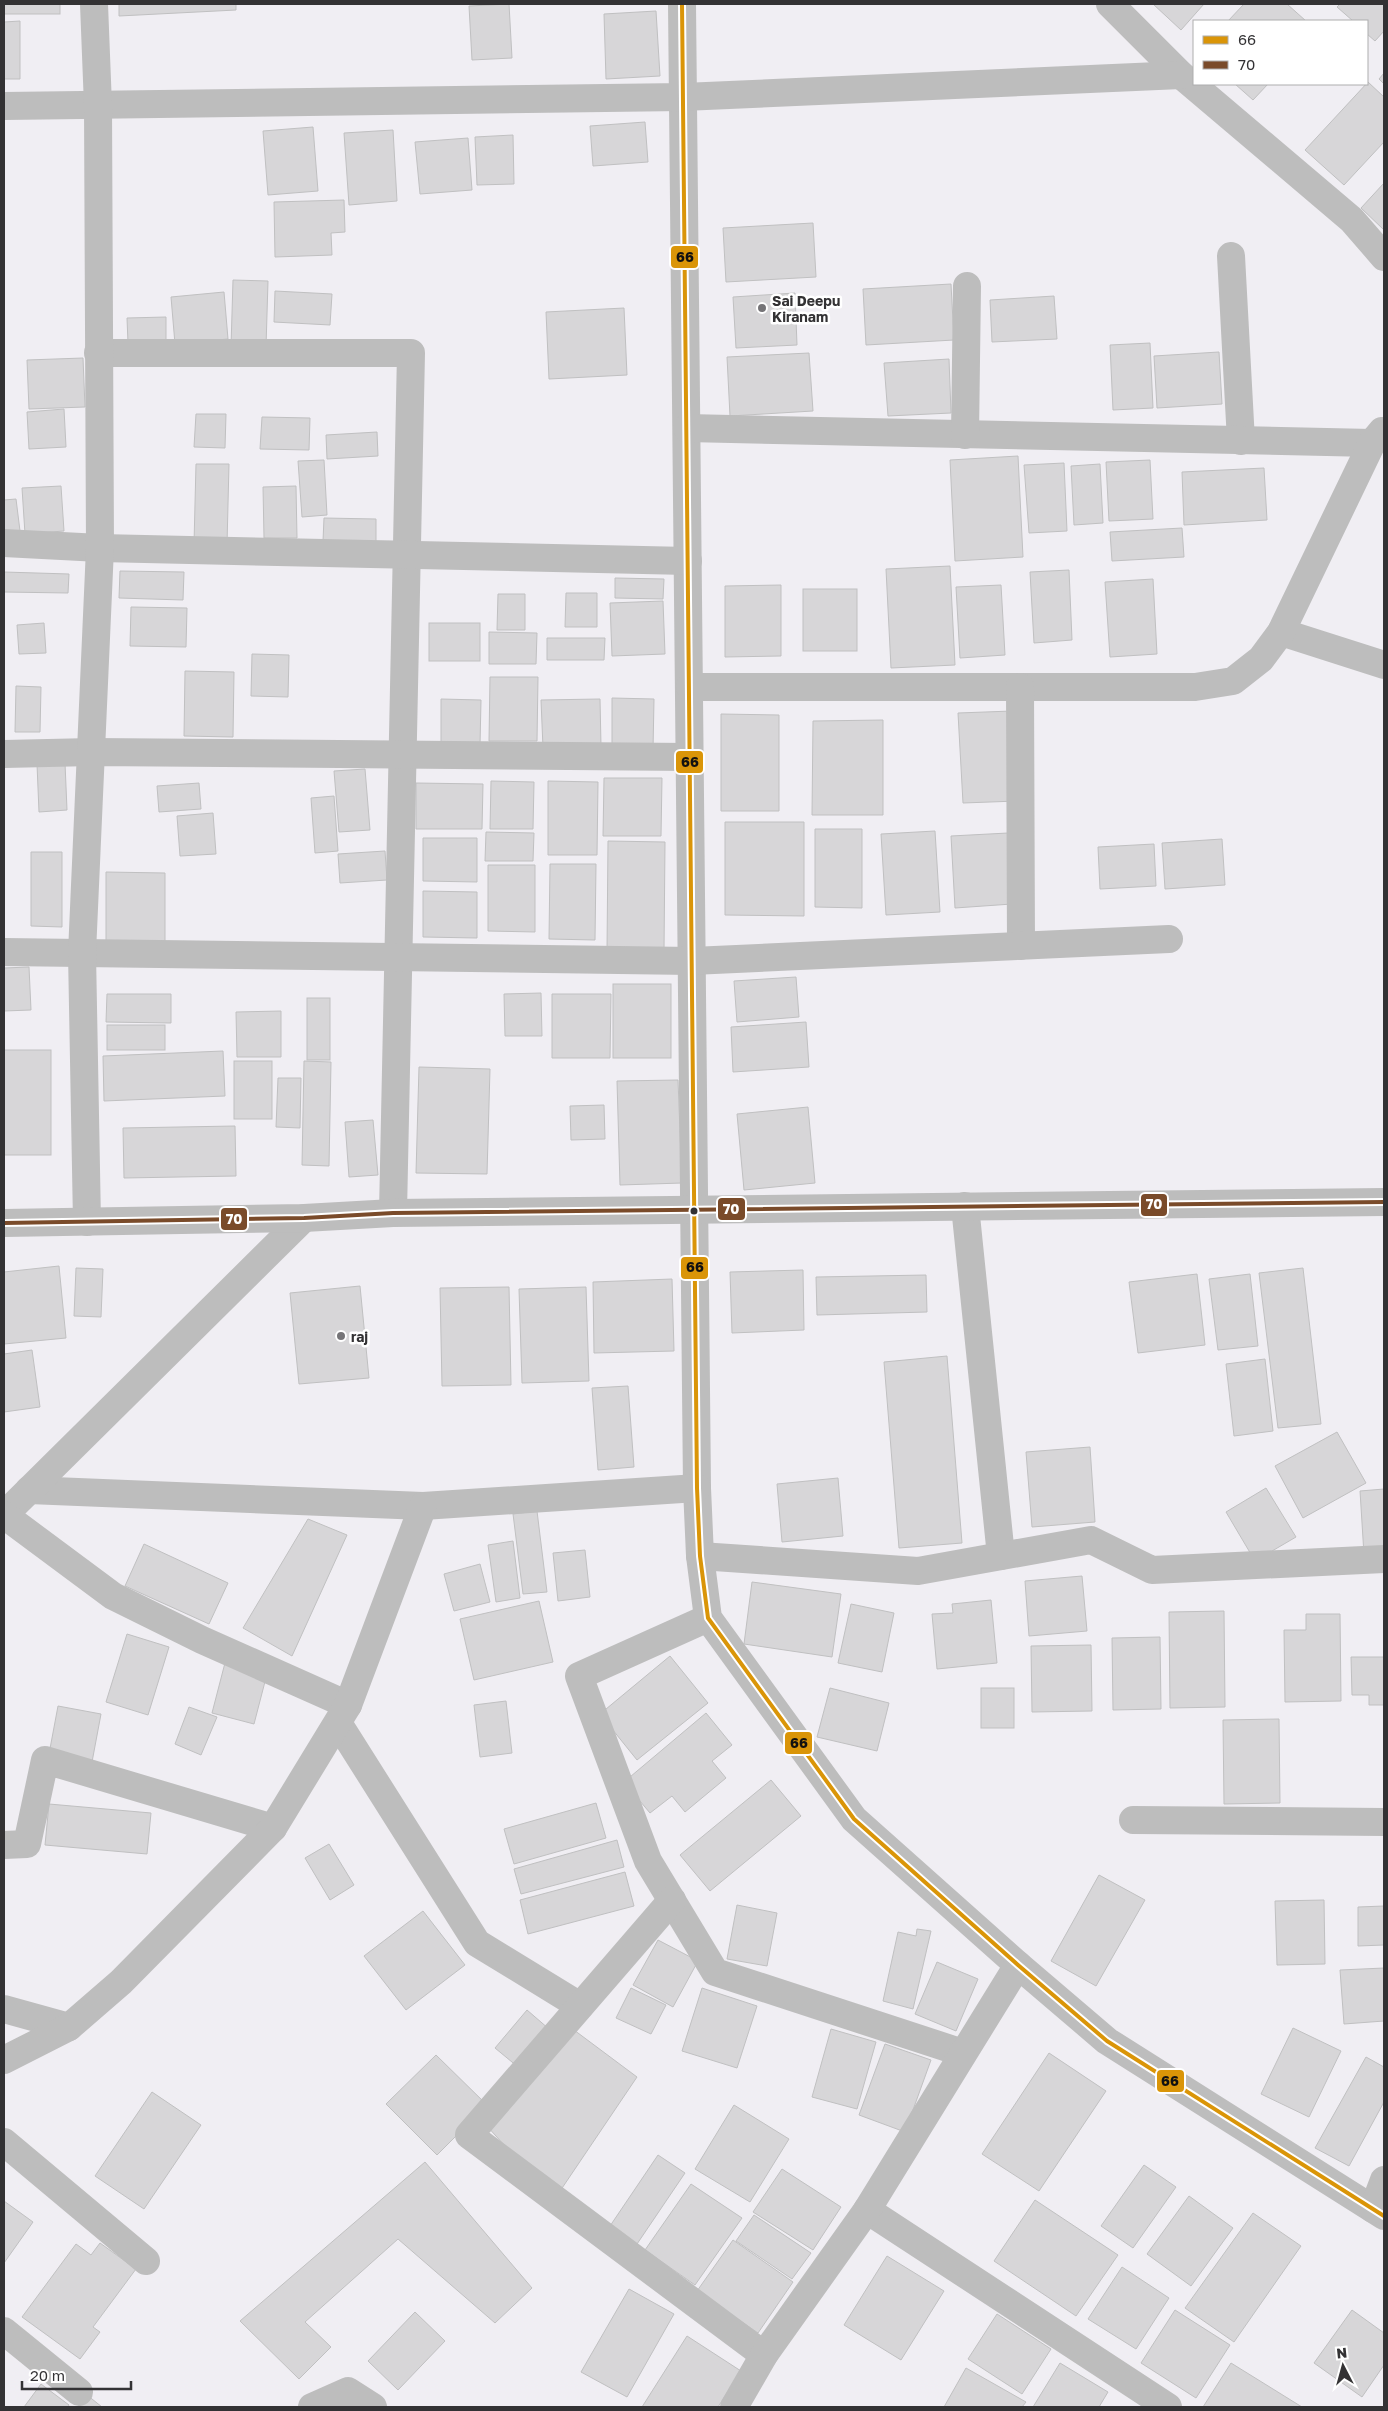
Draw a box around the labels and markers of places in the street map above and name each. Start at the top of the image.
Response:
place label: Sai Deepu Kiranam [772,292,840,325]
marker: Sai Deepu Kiranam [756,302,768,314]
unlabelled marker [689,1206,699,1216]
place label: raj [351,1328,368,1345]
marker: raj [335,1330,347,1342]

